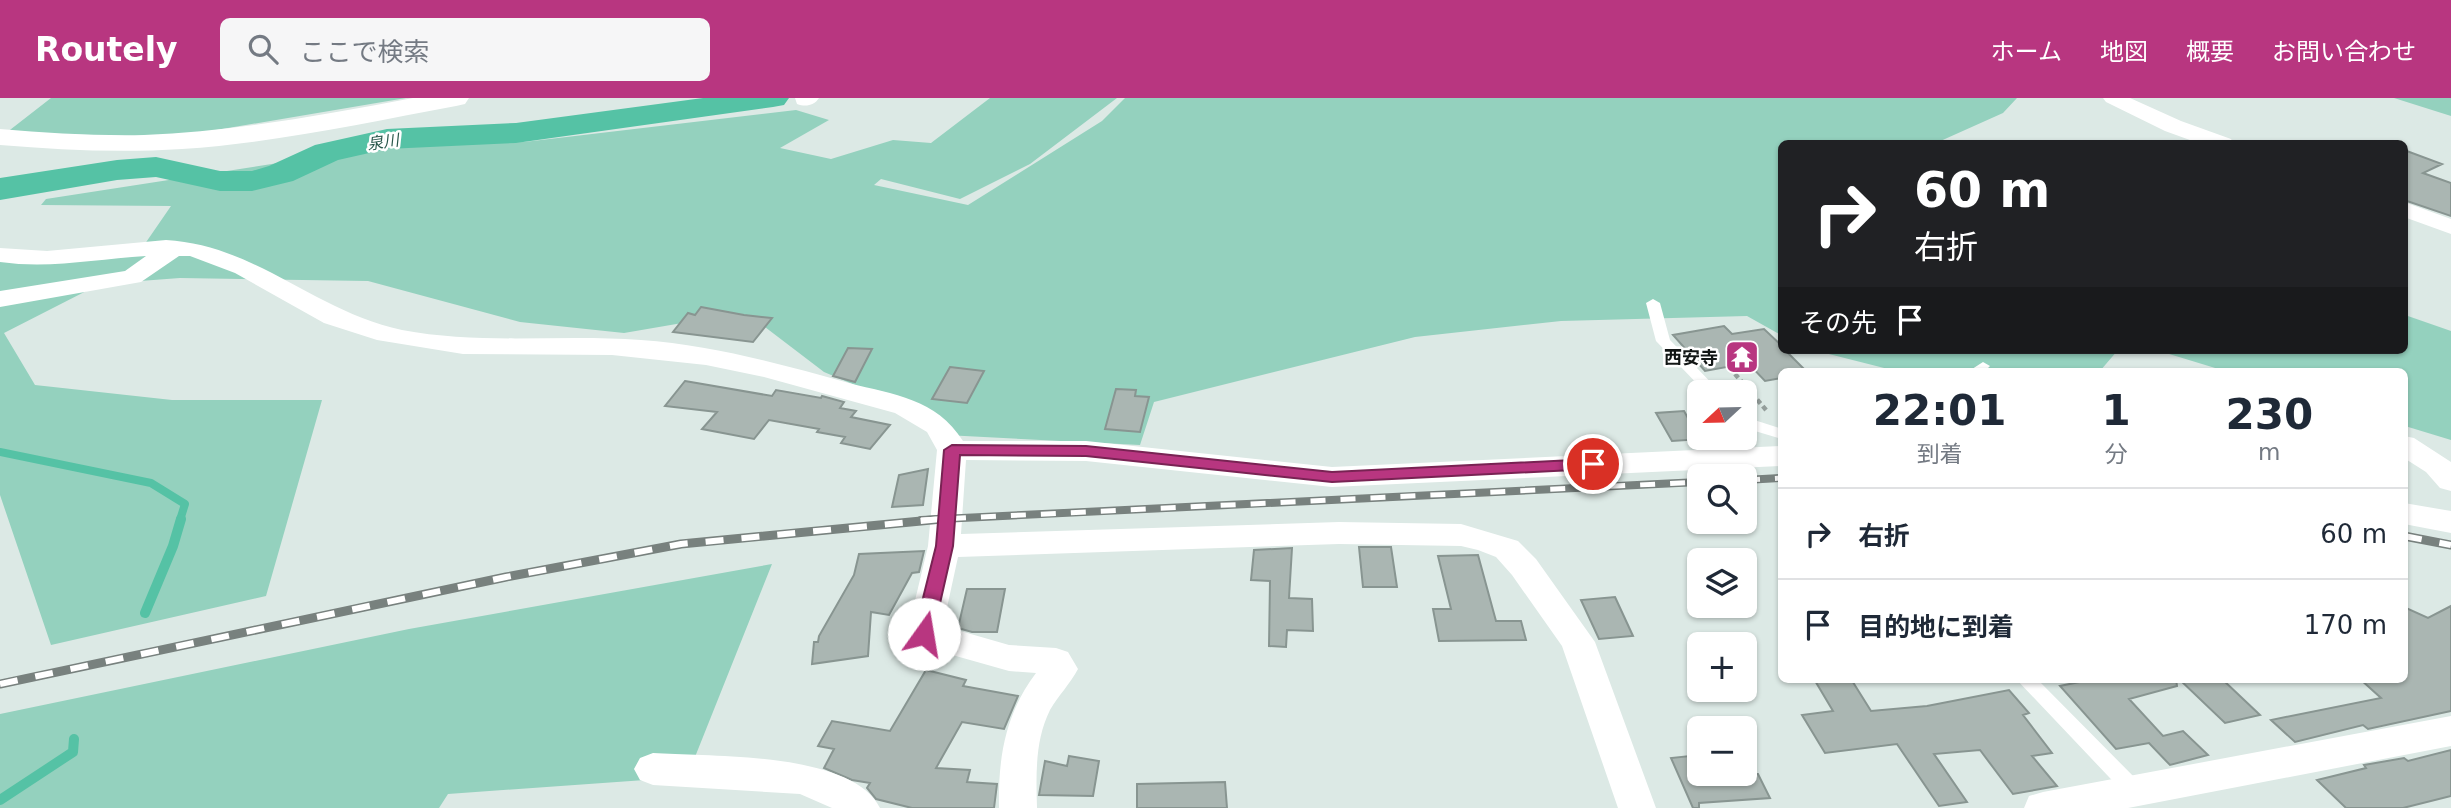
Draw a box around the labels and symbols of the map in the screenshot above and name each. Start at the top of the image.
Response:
water label: 泉川 [366,130,402,154]
temple icon: 西安寺 [1723,338,1761,376]
place label: 西安寺 [1664,347,1718,368]
north arrow [1687,380,1757,450]
pin [1563,434,1623,494]
position arrow [887,597,961,671]

